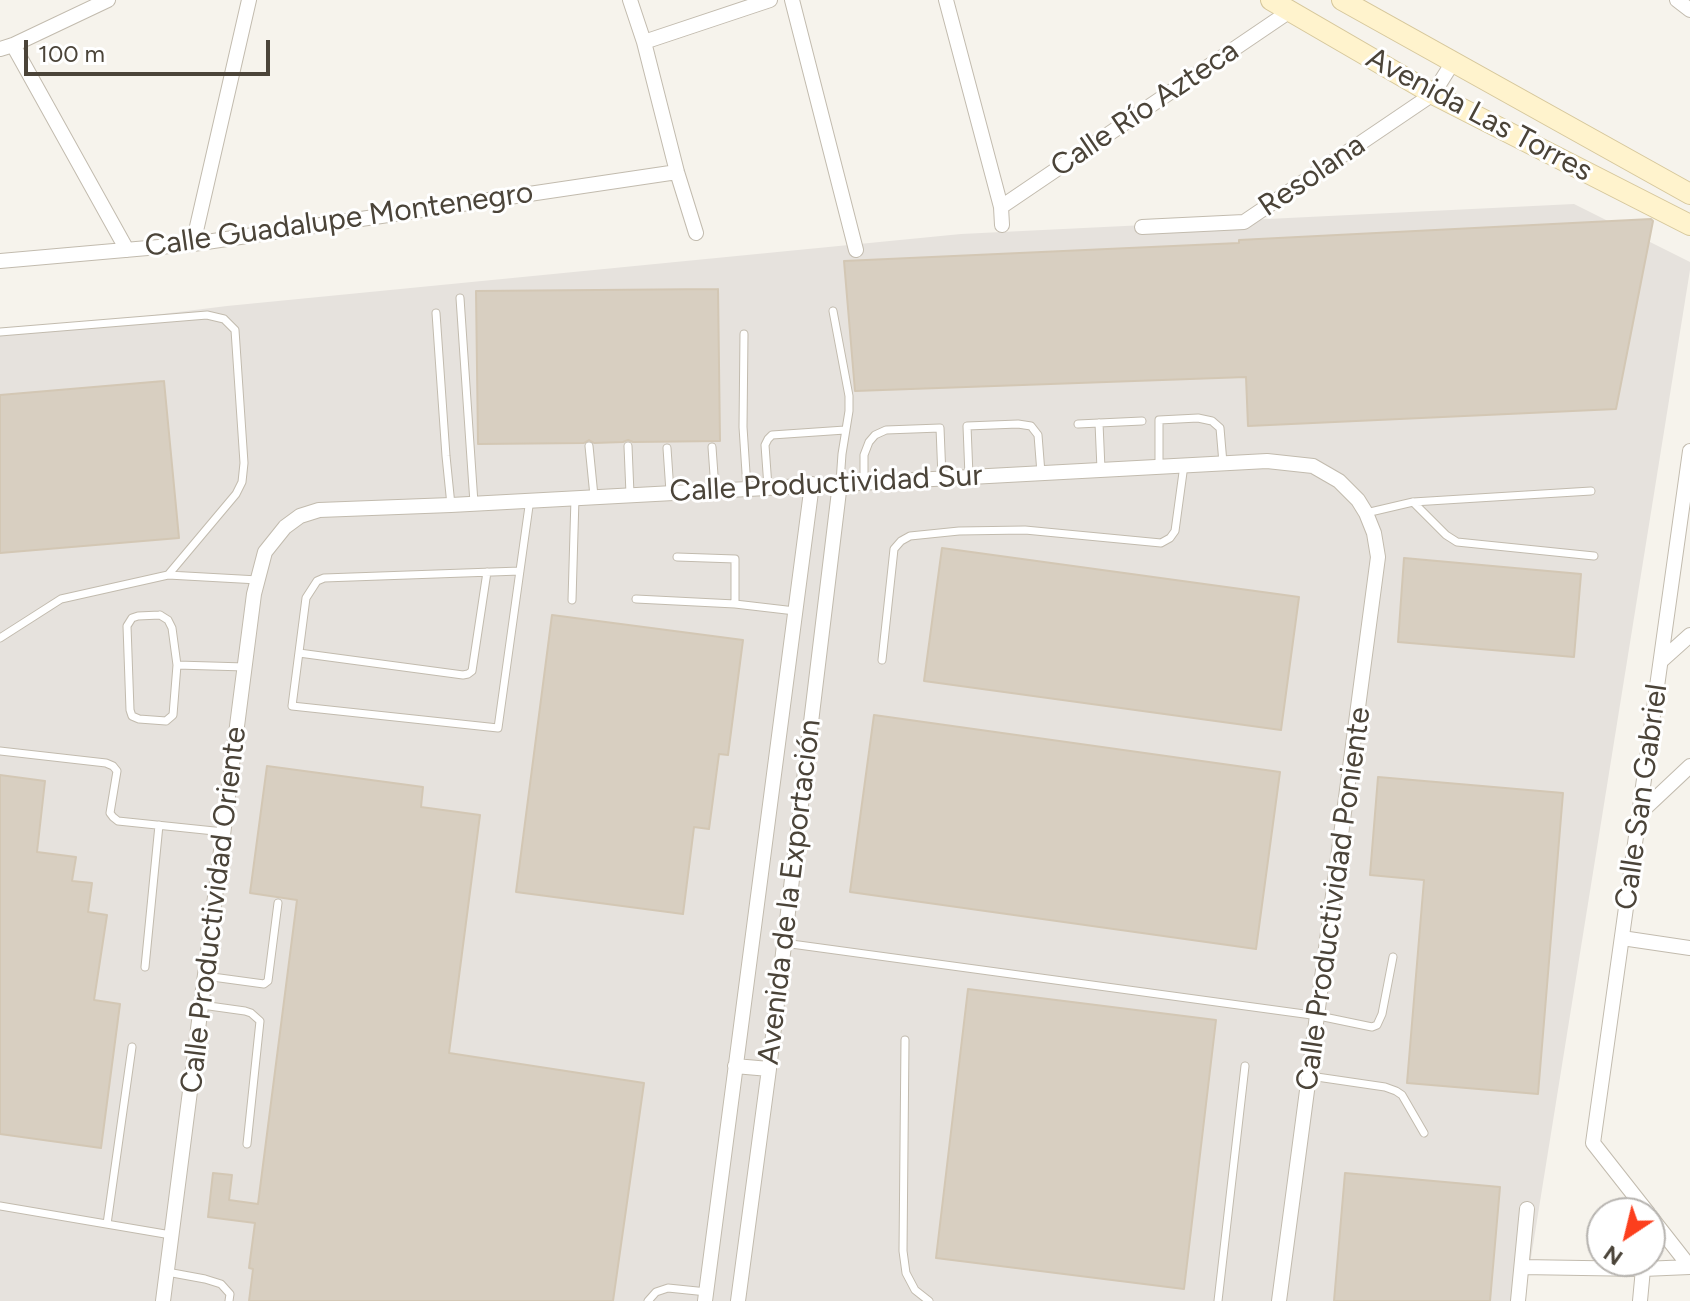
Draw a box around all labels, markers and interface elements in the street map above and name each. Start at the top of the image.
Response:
scale bar [28,24,274,74]
street label: Calle Río Azteca [1044,33,1246,185]
text: 100 m [38,39,105,68]
street label: Avenida Las Torres [1360,40,1598,190]
street label: Resolana [1252,127,1372,225]
street label: Calle Guadalupe Montenegro [142,175,536,265]
street label: Calle Productividad Sur [669,458,983,510]
street label: Calle San Gabriel [1608,682,1676,912]
street label: Calle Productividad Poniente [1289,705,1379,1093]
street label: Avenida de la Exportación [751,717,829,1067]
street label: Calle Productividad Oriente [174,725,254,1095]
north arrow [1586,1197,1666,1277]
text: N [1598,1239,1628,1271]

